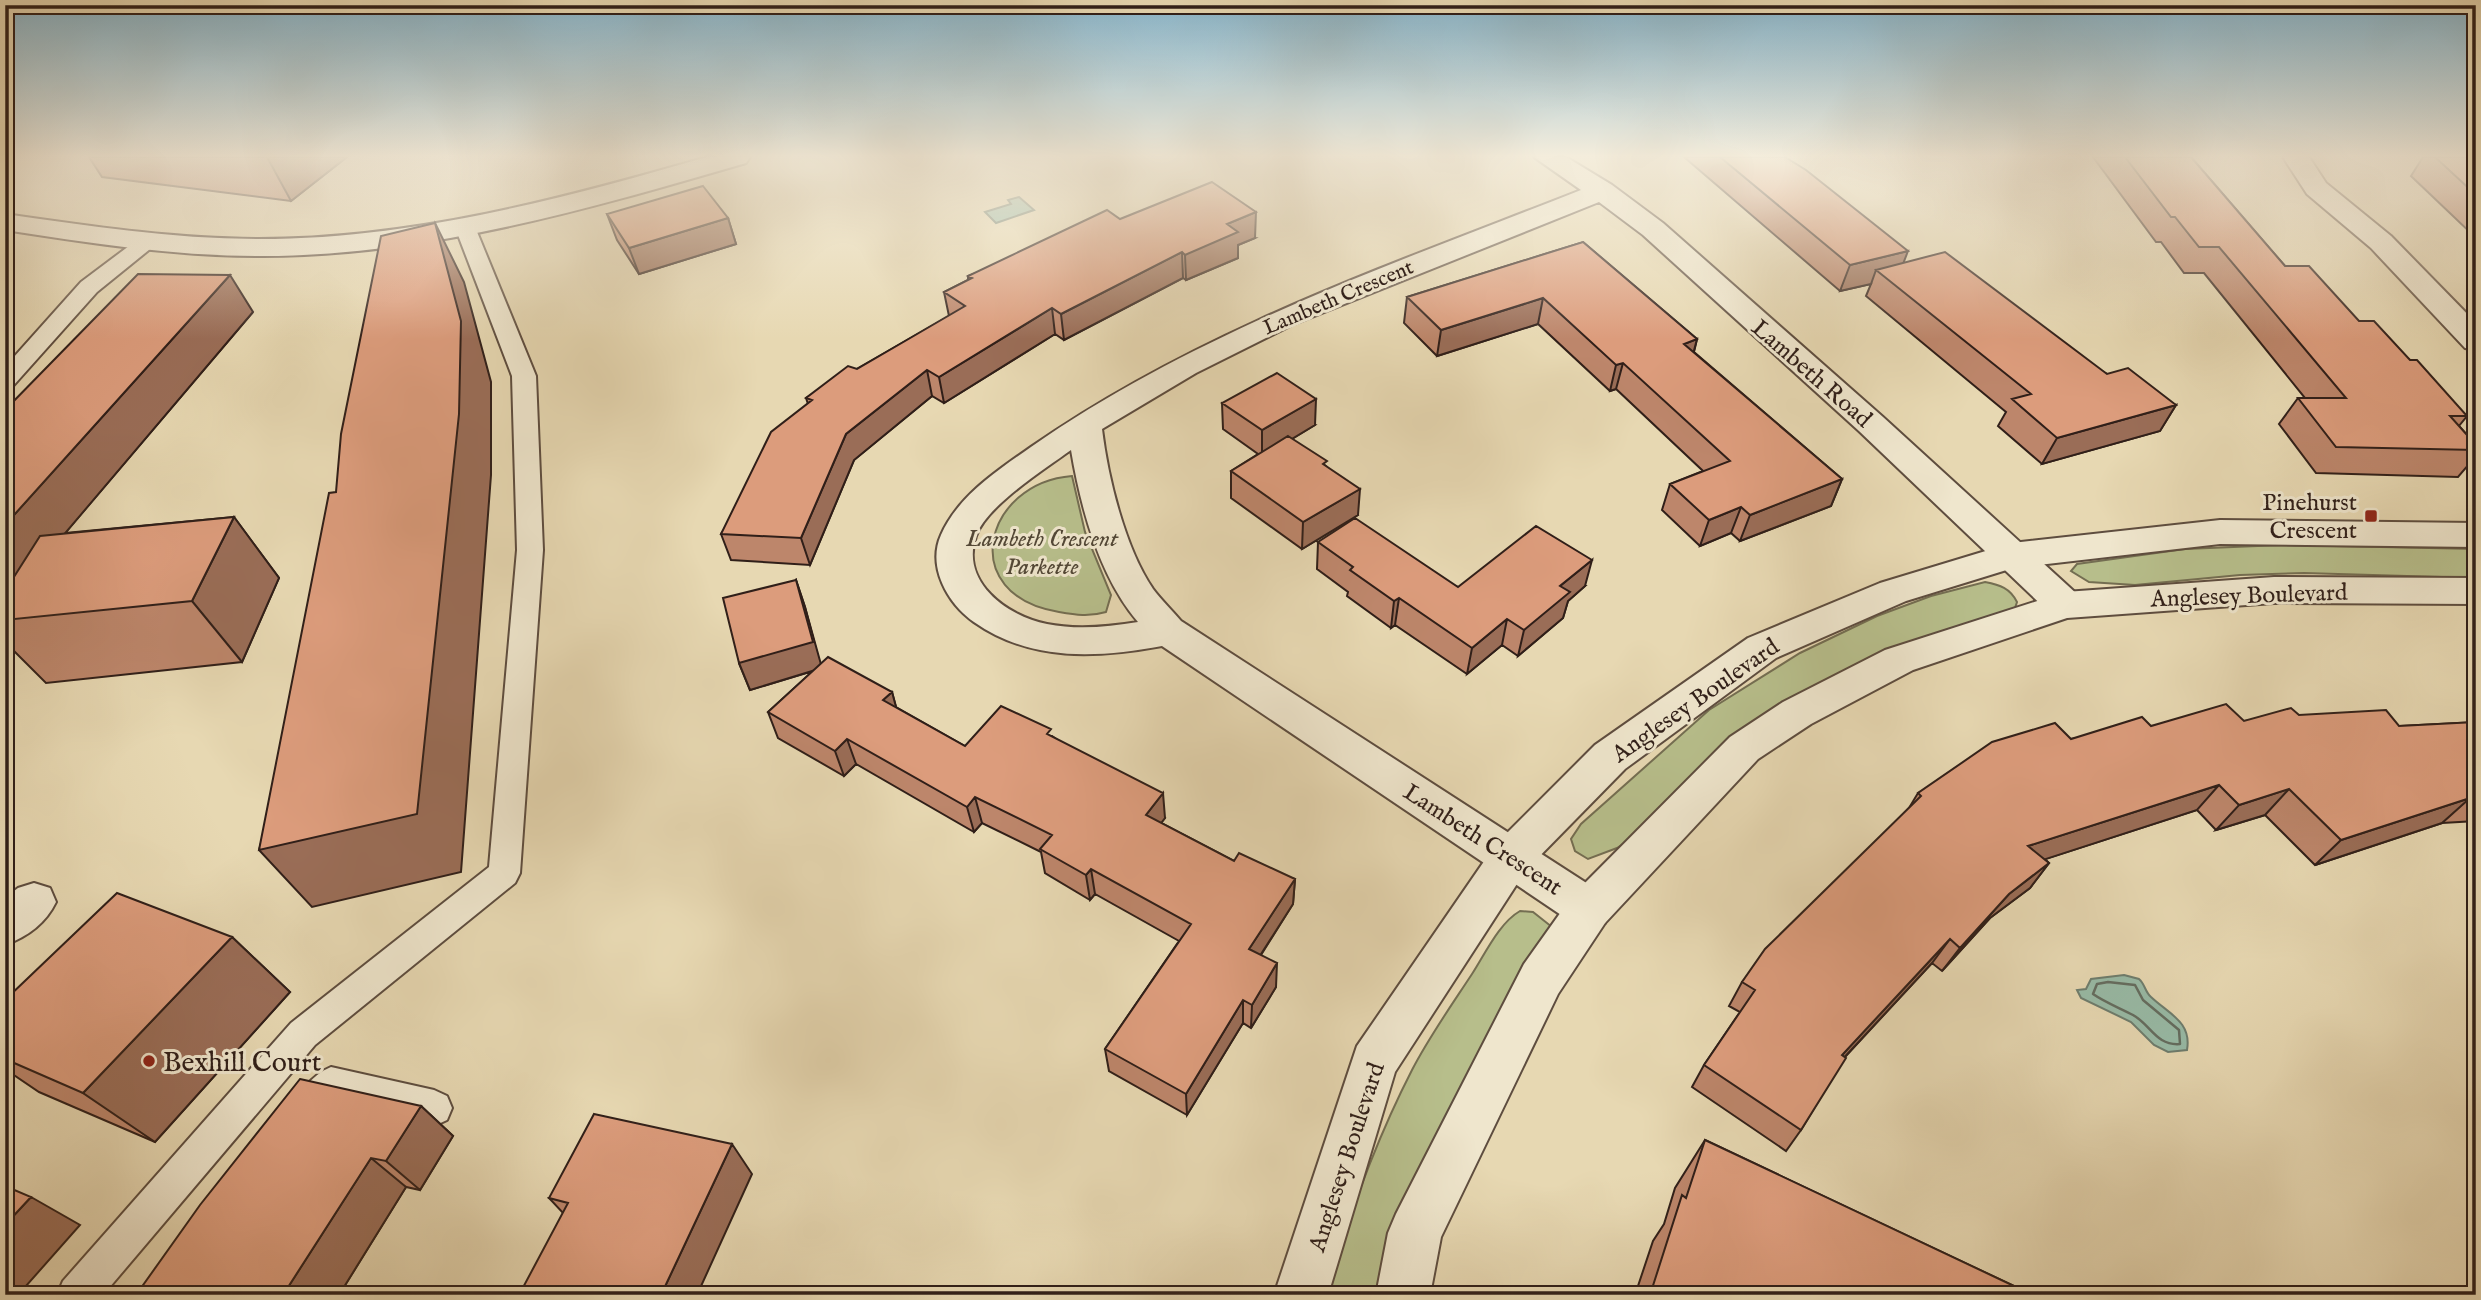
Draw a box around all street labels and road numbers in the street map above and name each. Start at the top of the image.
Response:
street label: Lambeth Crescent [1259,255,1418,342]
street label: Lambeth Road [1744,313,1878,435]
street label: Anglesey Boulevard [2149,578,2348,615]
street label: Anglesey Boulevard [1605,632,1786,771]
street label: Lambeth Crescent [1397,777,1568,903]
street label: Anglesey Boulevard [1302,1059,1393,1257]

